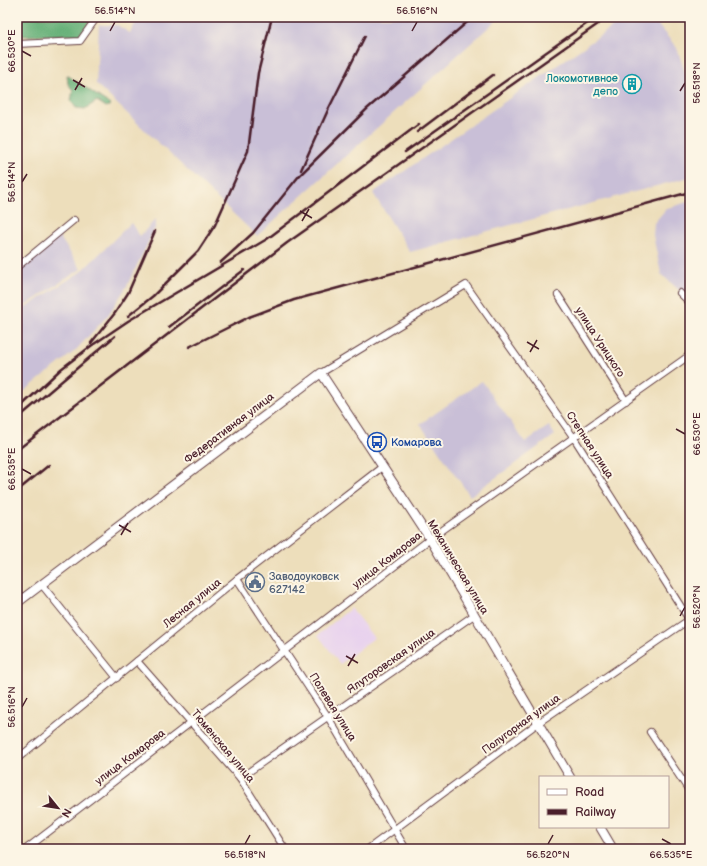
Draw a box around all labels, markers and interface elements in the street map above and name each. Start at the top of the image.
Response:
text: 56.514°N [94,5,136,17]
text: 56.516°N [396,5,438,17]
text: 66.530°E [6,29,18,73]
text: 56.518°N [691,62,703,104]
place label: Локомотивное депо [545,72,618,98]
building icon: Локомотивное депо [621,73,643,95]
text: 56.514°N [6,161,18,203]
street label: улица Урицкого [573,305,628,380]
street label: Федеративная улица [181,390,277,466]
street label: Степная улица [563,409,617,481]
text: 66.530°E [691,412,703,456]
bus stop icon: Комарова [366,431,388,453]
place label: Комарова [391,436,442,449]
text: 66.535°E [6,447,18,490]
street label: Механическая улица [425,517,492,617]
street label: улица Комарова [350,529,425,591]
place label: Заводоуковск 627142 [269,570,339,596]
public building icon: Заводоуковск 627142 [244,571,266,593]
street label: Лесная улица [160,575,224,631]
text: 56.520°N [691,585,703,629]
street label: Ялуторовская улица [344,625,438,696]
street label: Полевая улица [307,670,359,744]
text: 56.516°N [6,686,18,728]
street label: Полугорная улица [479,691,563,757]
street label: Тюменская улица [189,707,258,786]
street label: улица Комарова [92,726,168,788]
legend [539,776,669,828]
text: Road [575,785,604,800]
north arrow [38,788,78,828]
text: Railway [575,805,617,820]
text: N [59,806,74,820]
text: 56.518°N [224,849,266,861]
text: 56.520°N [526,849,570,861]
text: 66.535°E [650,849,693,861]

